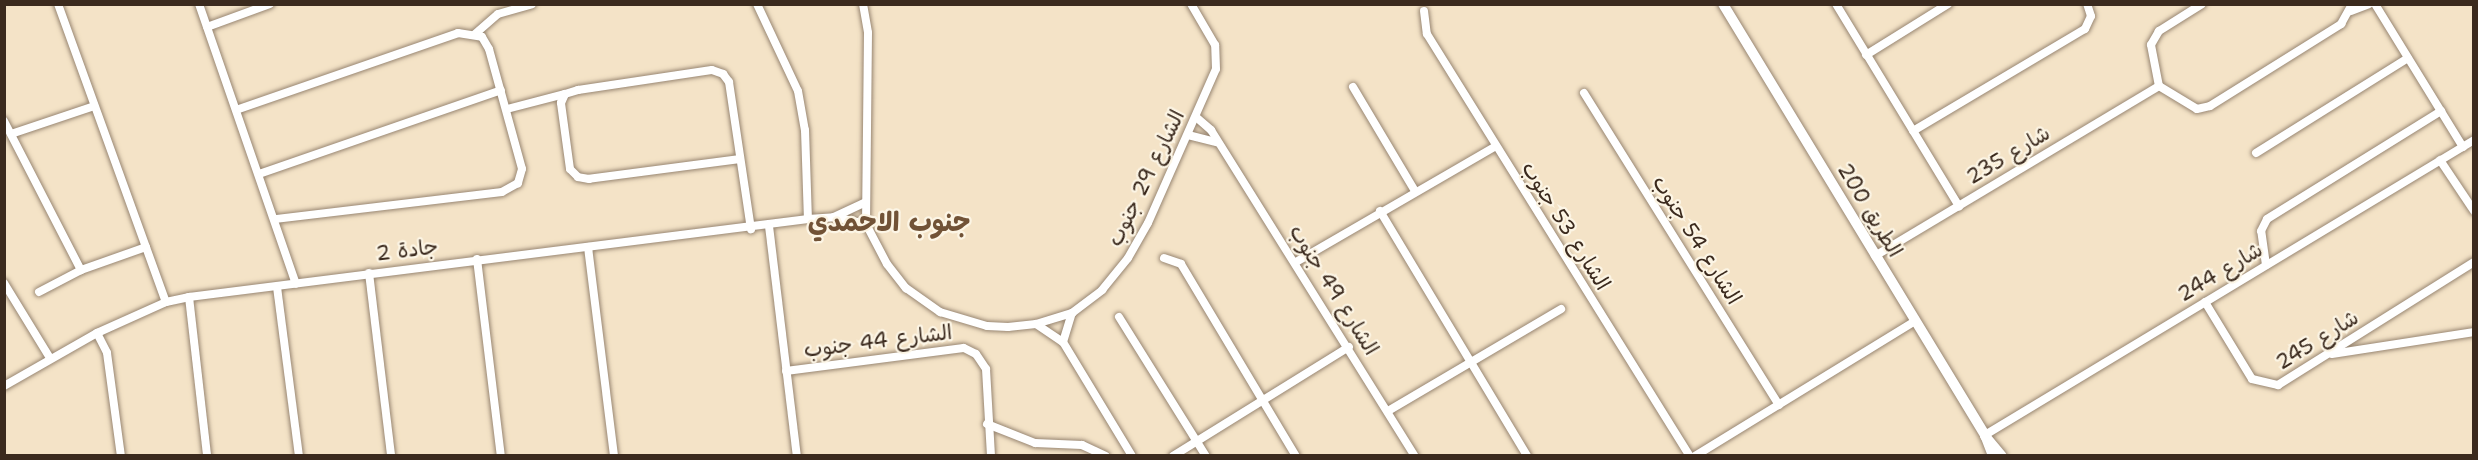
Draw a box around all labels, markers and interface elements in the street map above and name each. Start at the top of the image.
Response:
street label: الشارع 29 جنوب [1102,106,1190,250]
street label: شارع 235 [1962,120,2054,190]
street label: الشارع 53 جنوب [1516,157,1616,295]
street label: الطريق 200 [1832,158,1908,262]
street label: الشارع 54 جنوب [1647,171,1747,309]
district label: جنوب الاحمدي [808,206,970,238]
street label: الشارع 49 جنوب [1284,220,1384,360]
street label: جادة 2 [374,234,440,266]
street label: شارع 244 [2173,237,2267,307]
street label: شارع 245 [2271,305,2363,375]
street label: الشارع 44 جنوب [802,319,954,363]

